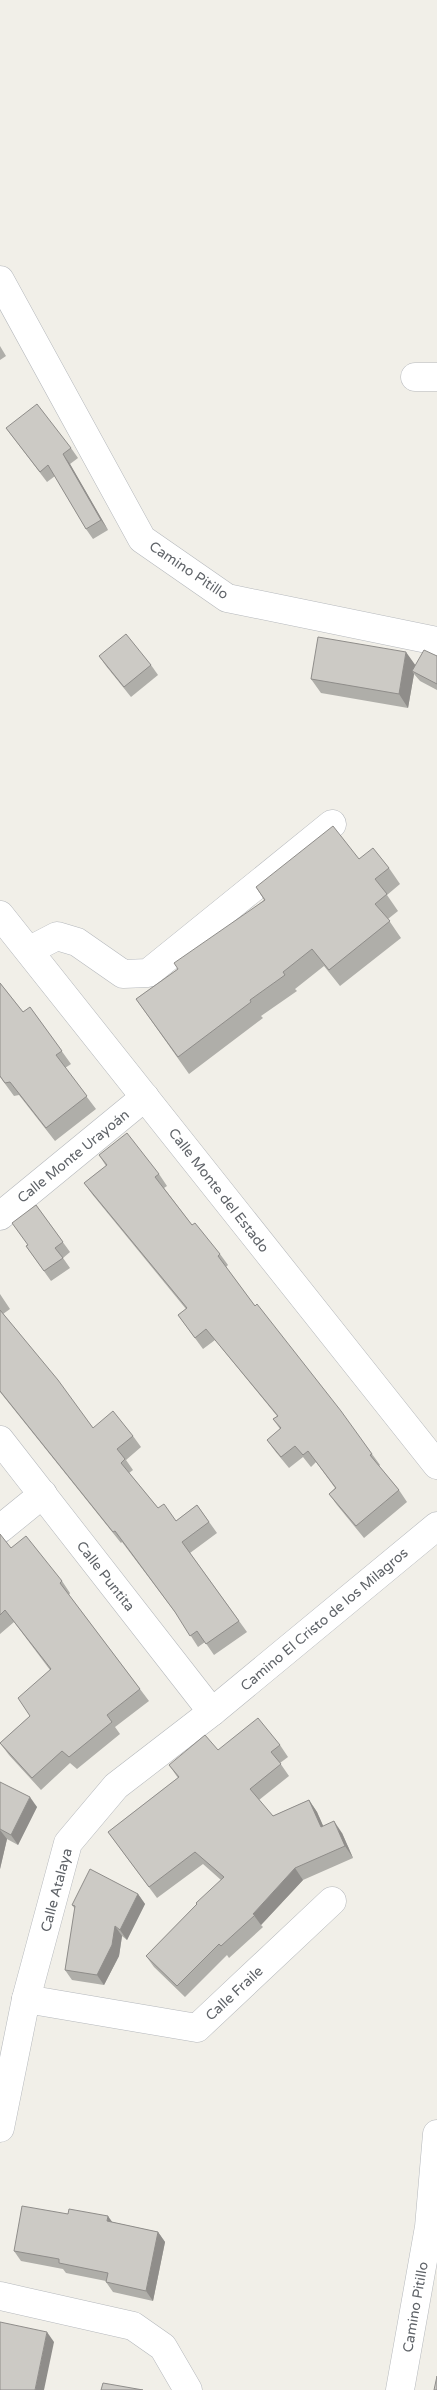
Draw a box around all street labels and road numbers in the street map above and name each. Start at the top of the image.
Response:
street label: Camino Pitillo [146,538,231,603]
street label: Calle Monte Urayoán [14,1106,133,1207]
street label: Calle Monte del Estado [165,1125,272,1256]
street label: Calle Puntita [73,1538,138,1615]
street label: Camino El Cristo de los Milagros [237,1544,412,1694]
street label: Calle Atalaya [37,1846,76,1934]
street label: Calle Fraile [202,1962,267,2024]
street label: Camino Pitillo [399,2260,432,2354]

